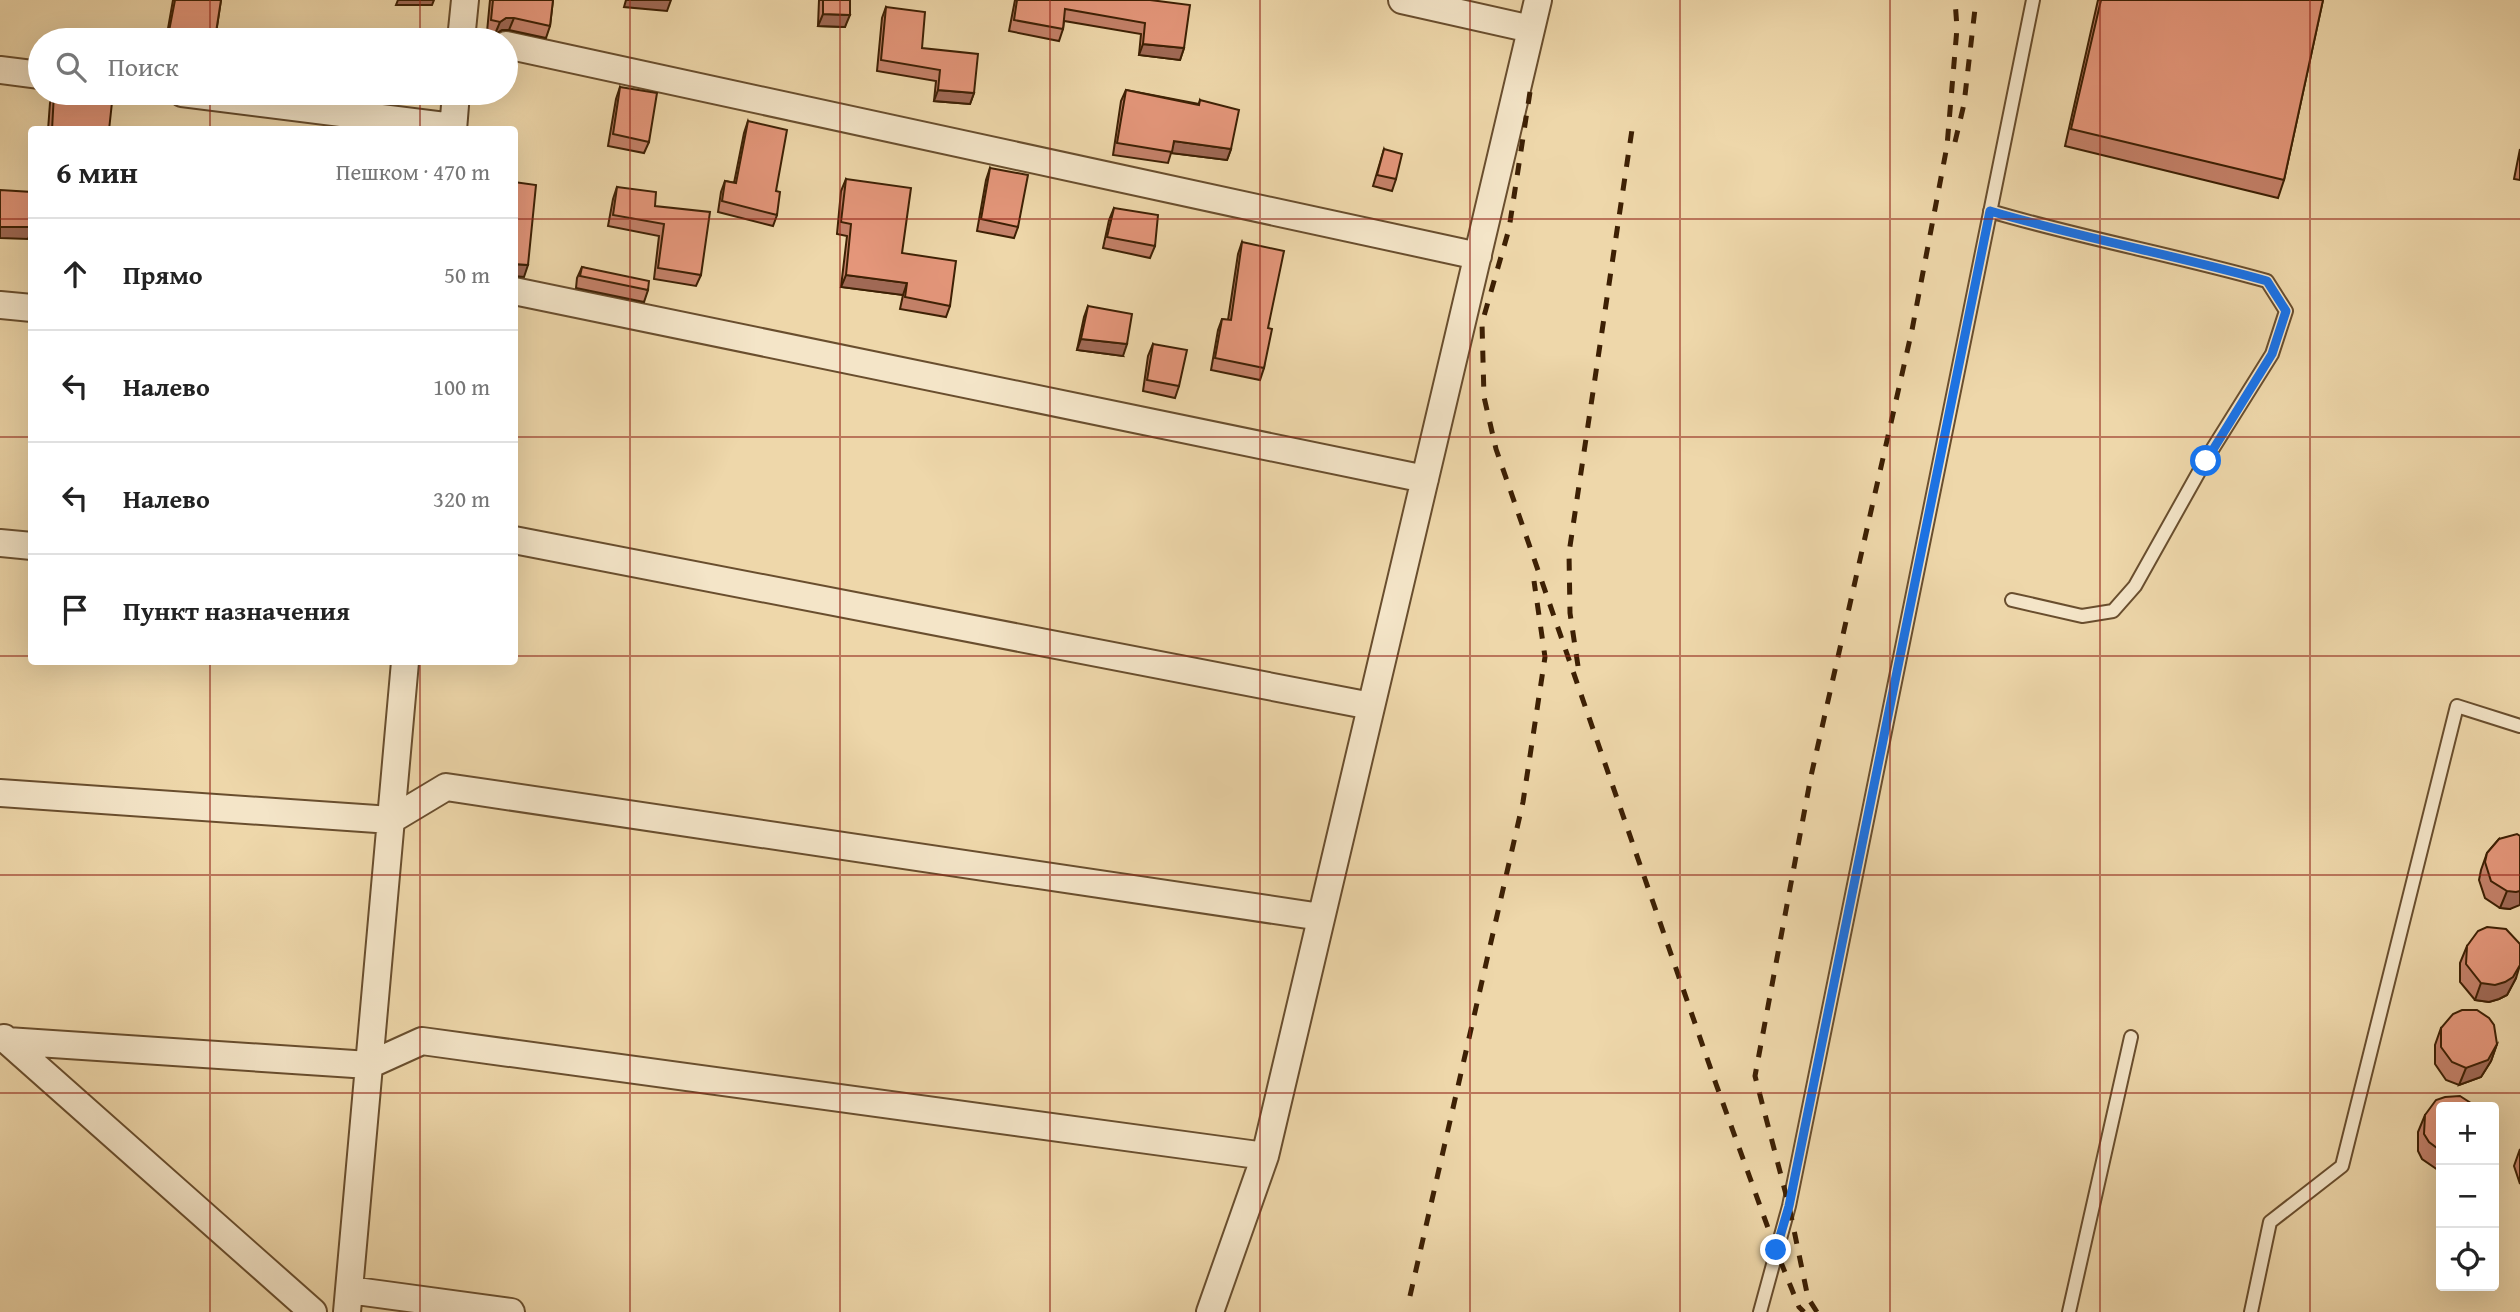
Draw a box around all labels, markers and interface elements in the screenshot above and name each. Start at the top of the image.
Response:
search box [28,28,518,105]
text: Поиск [108,47,179,86]
icon: search [52,48,90,86]
text: 6 мин [56,150,138,194]
text: Пешком · 470 m [336,155,490,188]
icon: ahead [56,255,94,293]
text: Прямо [123,255,203,294]
text: 50 m [444,258,490,291]
icon: left [56,367,94,405]
text: Налево [123,367,210,406]
text: 100 m [433,370,490,403]
route start [2190,445,2221,476]
icon: left [56,479,94,517]
text: Налево [123,479,210,518]
text: 320 m [433,482,490,515]
icon: arrive [56,591,94,629]
text: Пункт назначения [123,591,350,630]
map controls [2436,1102,2499,1291]
button: + [2436,1102,2499,1165]
button: − [2436,1165,2499,1228]
button: locate [2436,1228,2499,1291]
route end [1760,1234,1791,1265]

